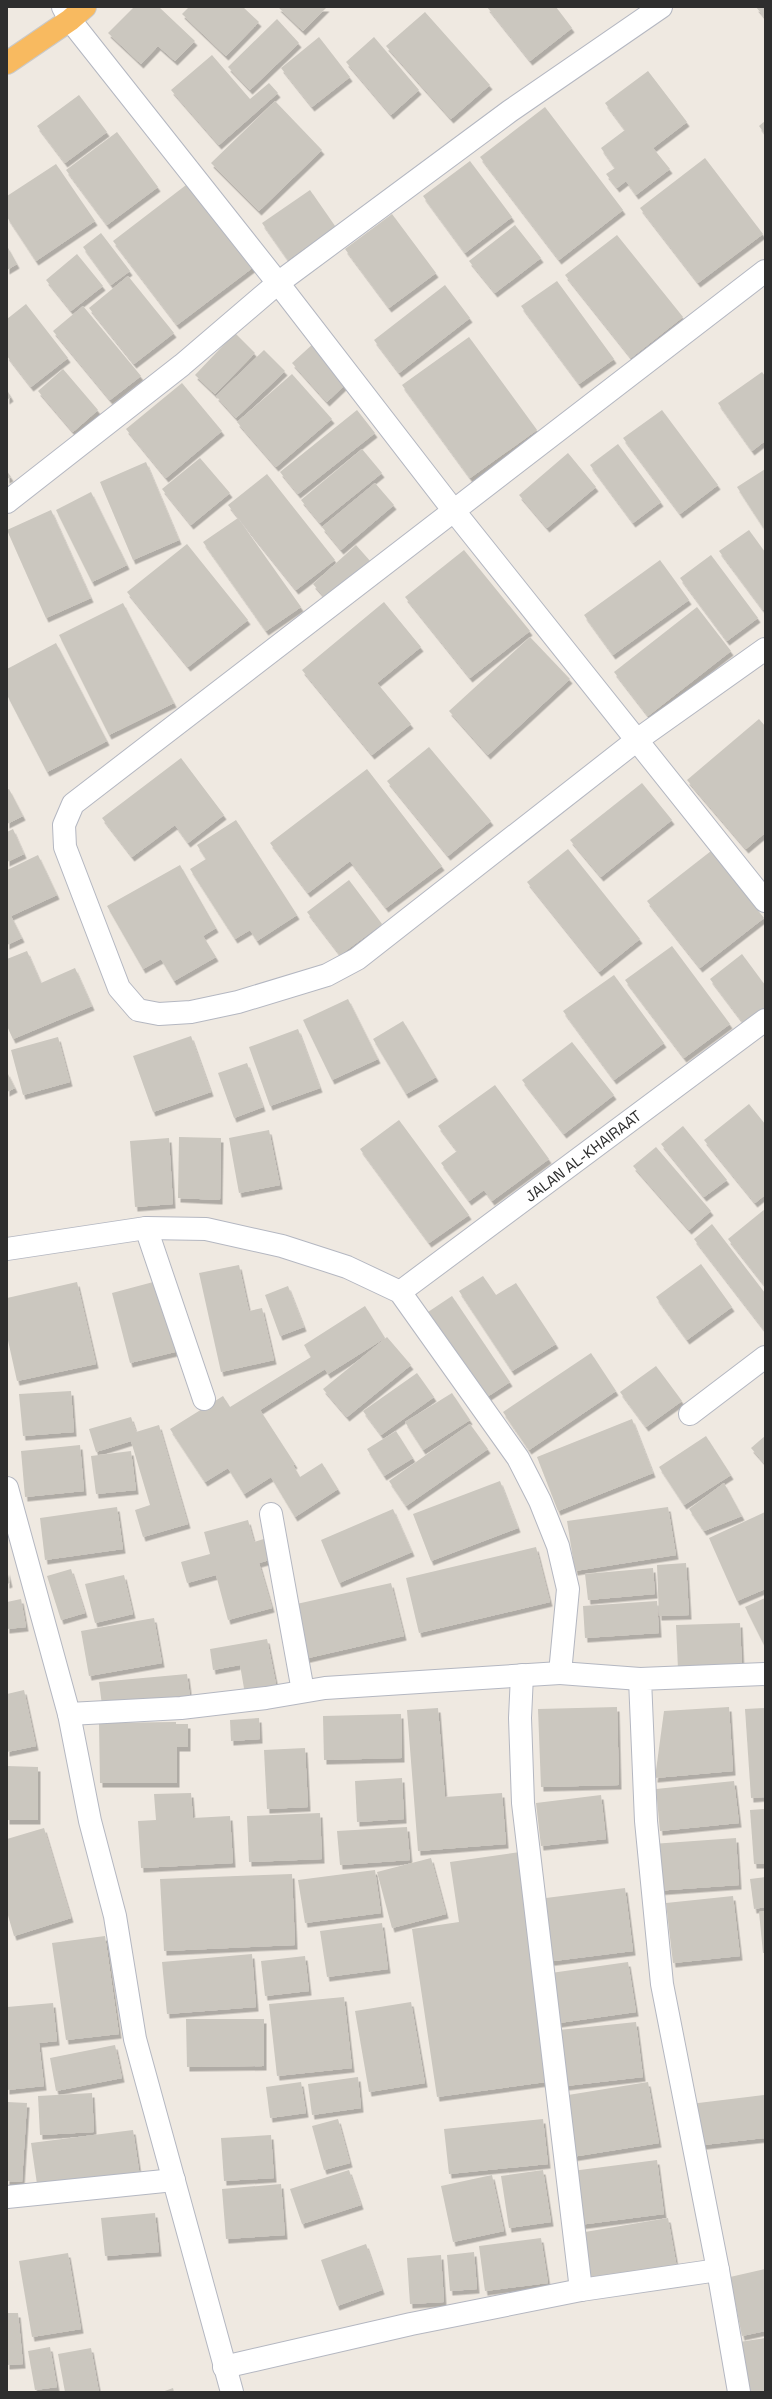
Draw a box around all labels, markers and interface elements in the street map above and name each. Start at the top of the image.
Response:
street label: JALAN AL-KHAIRAAT [521,1106,645,1206]

